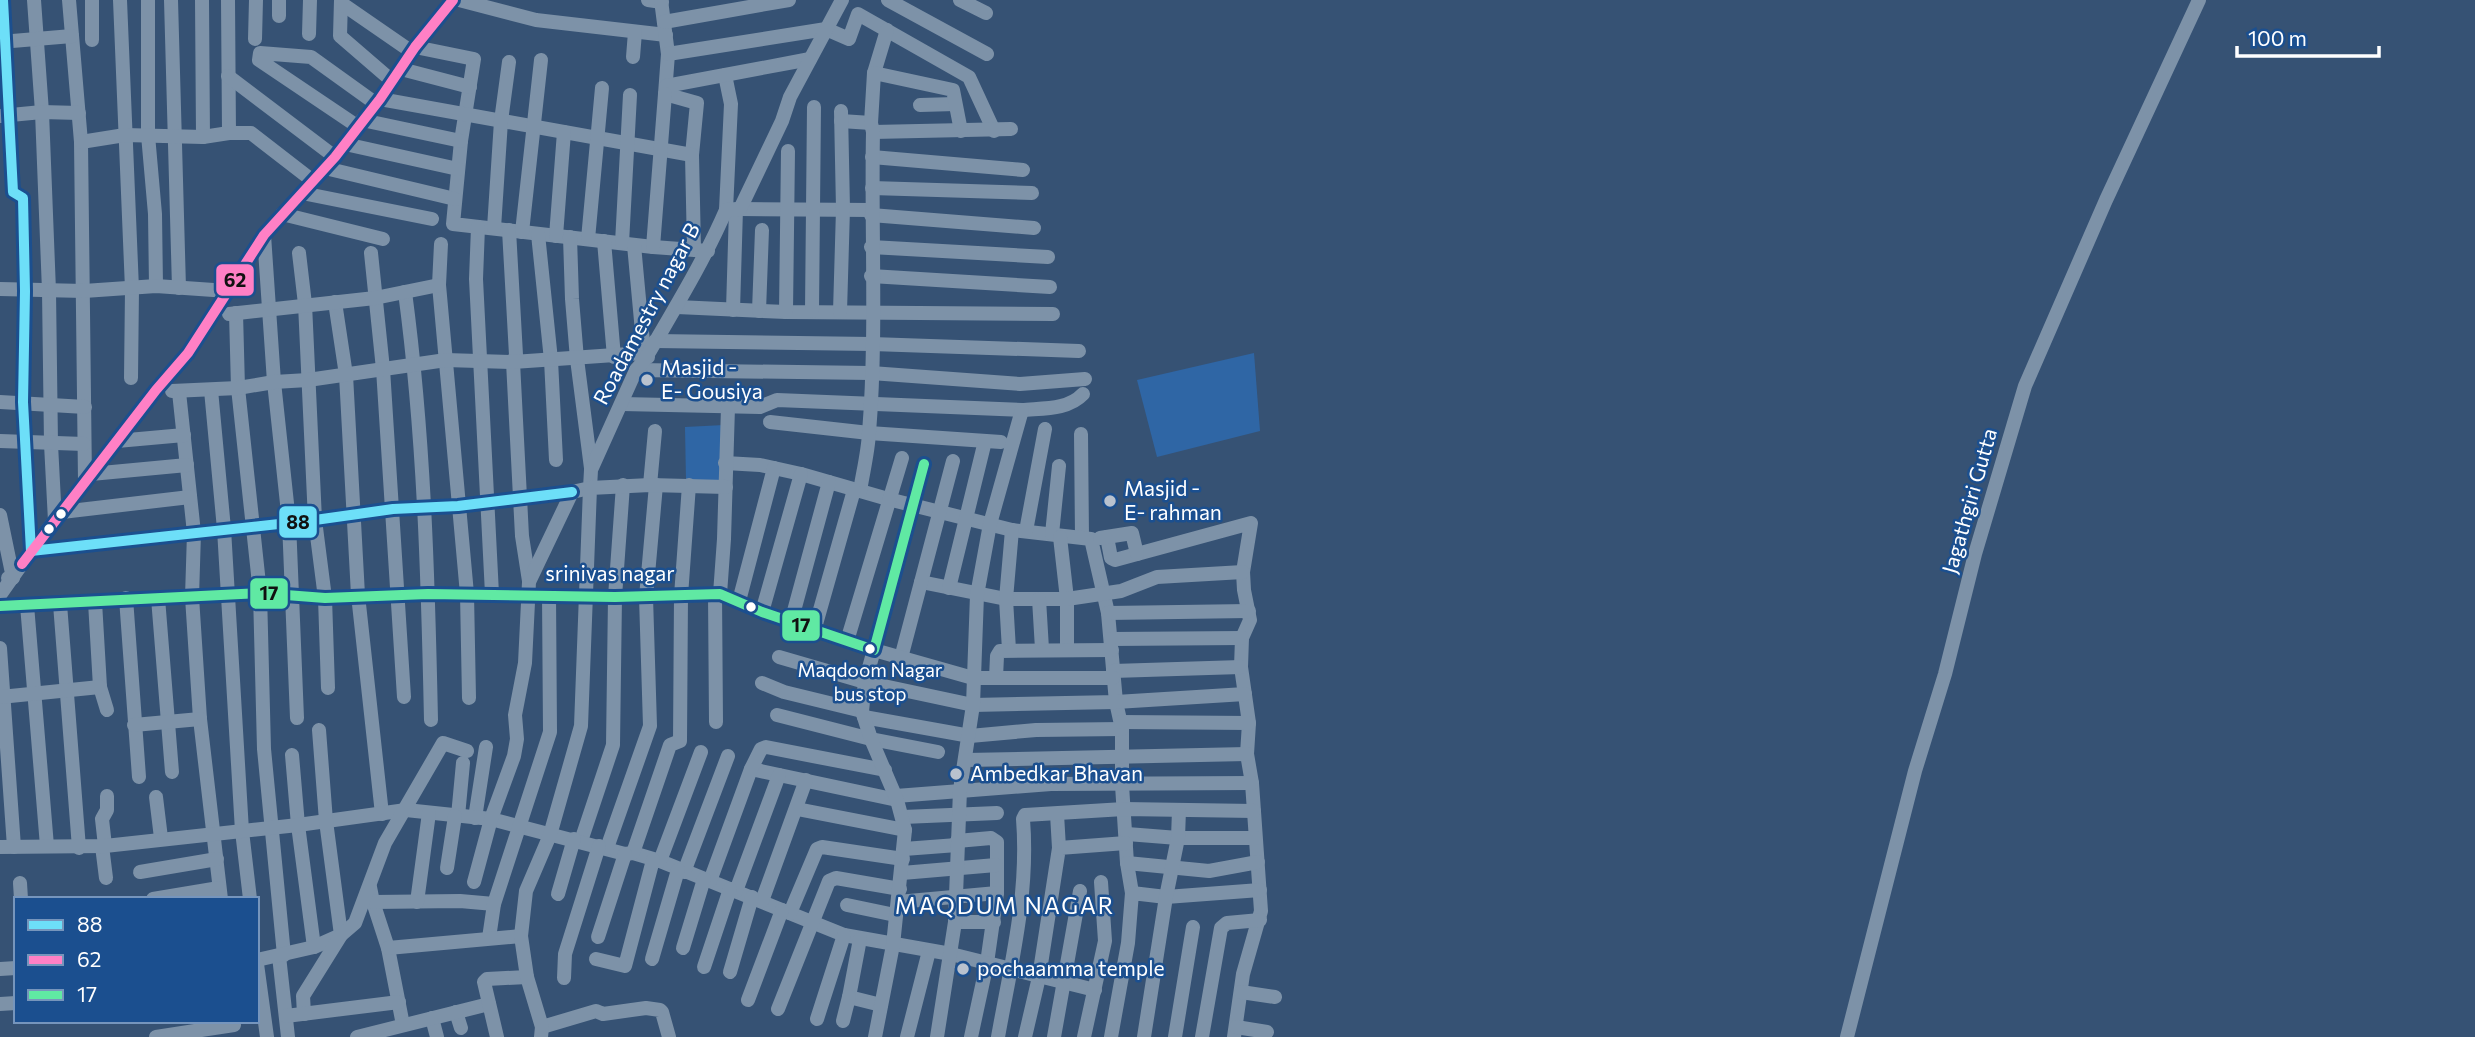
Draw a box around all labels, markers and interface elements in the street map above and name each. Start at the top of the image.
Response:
scale bar [2237,14,2379,58]
text: 100 m [2248,25,2307,50]
street label: Roadamestry nagar B [587,218,704,408]
line badge: 62 [215,263,255,297]
text: 62 [224,268,246,291]
place label: Masjid - E- Gousiya [661,354,763,403]
marker: Masjid - E- Gousiya [639,372,655,388]
street label: Jagathgiri Gutta [1936,425,2001,576]
place label: Masjid - E- rahman [1124,475,1222,524]
marker: Masjid - E- rahman [1102,493,1118,509]
line badge: 88 [278,505,318,539]
unlabelled marker [54,507,68,521]
text: 88 [286,510,310,533]
unlabelled marker [42,522,56,536]
street label: srinivas nagar [545,560,675,585]
line badge: 17 [249,577,289,610]
text: 17 [259,581,279,604]
unlabelled marker [744,600,758,614]
line badge: 17 [781,609,821,642]
text: 17 [791,613,811,636]
marker: Maqdoom Nagar bus stop [863,642,877,656]
place label: Maqdoom Nagar bus stop [798,658,943,705]
place label: Ambedkar Bhavan [970,760,1143,785]
marker: Ambedkar Bhavan [948,766,964,782]
district label: MAQDUM NAGAR [895,891,1115,919]
legend [14,897,259,1023]
text: 88 [77,911,103,936]
text: 62 [77,946,101,971]
place label: pochaamma temple [977,955,1165,980]
marker: pochaamma temple [955,961,971,977]
text: 17 [77,981,97,1006]

